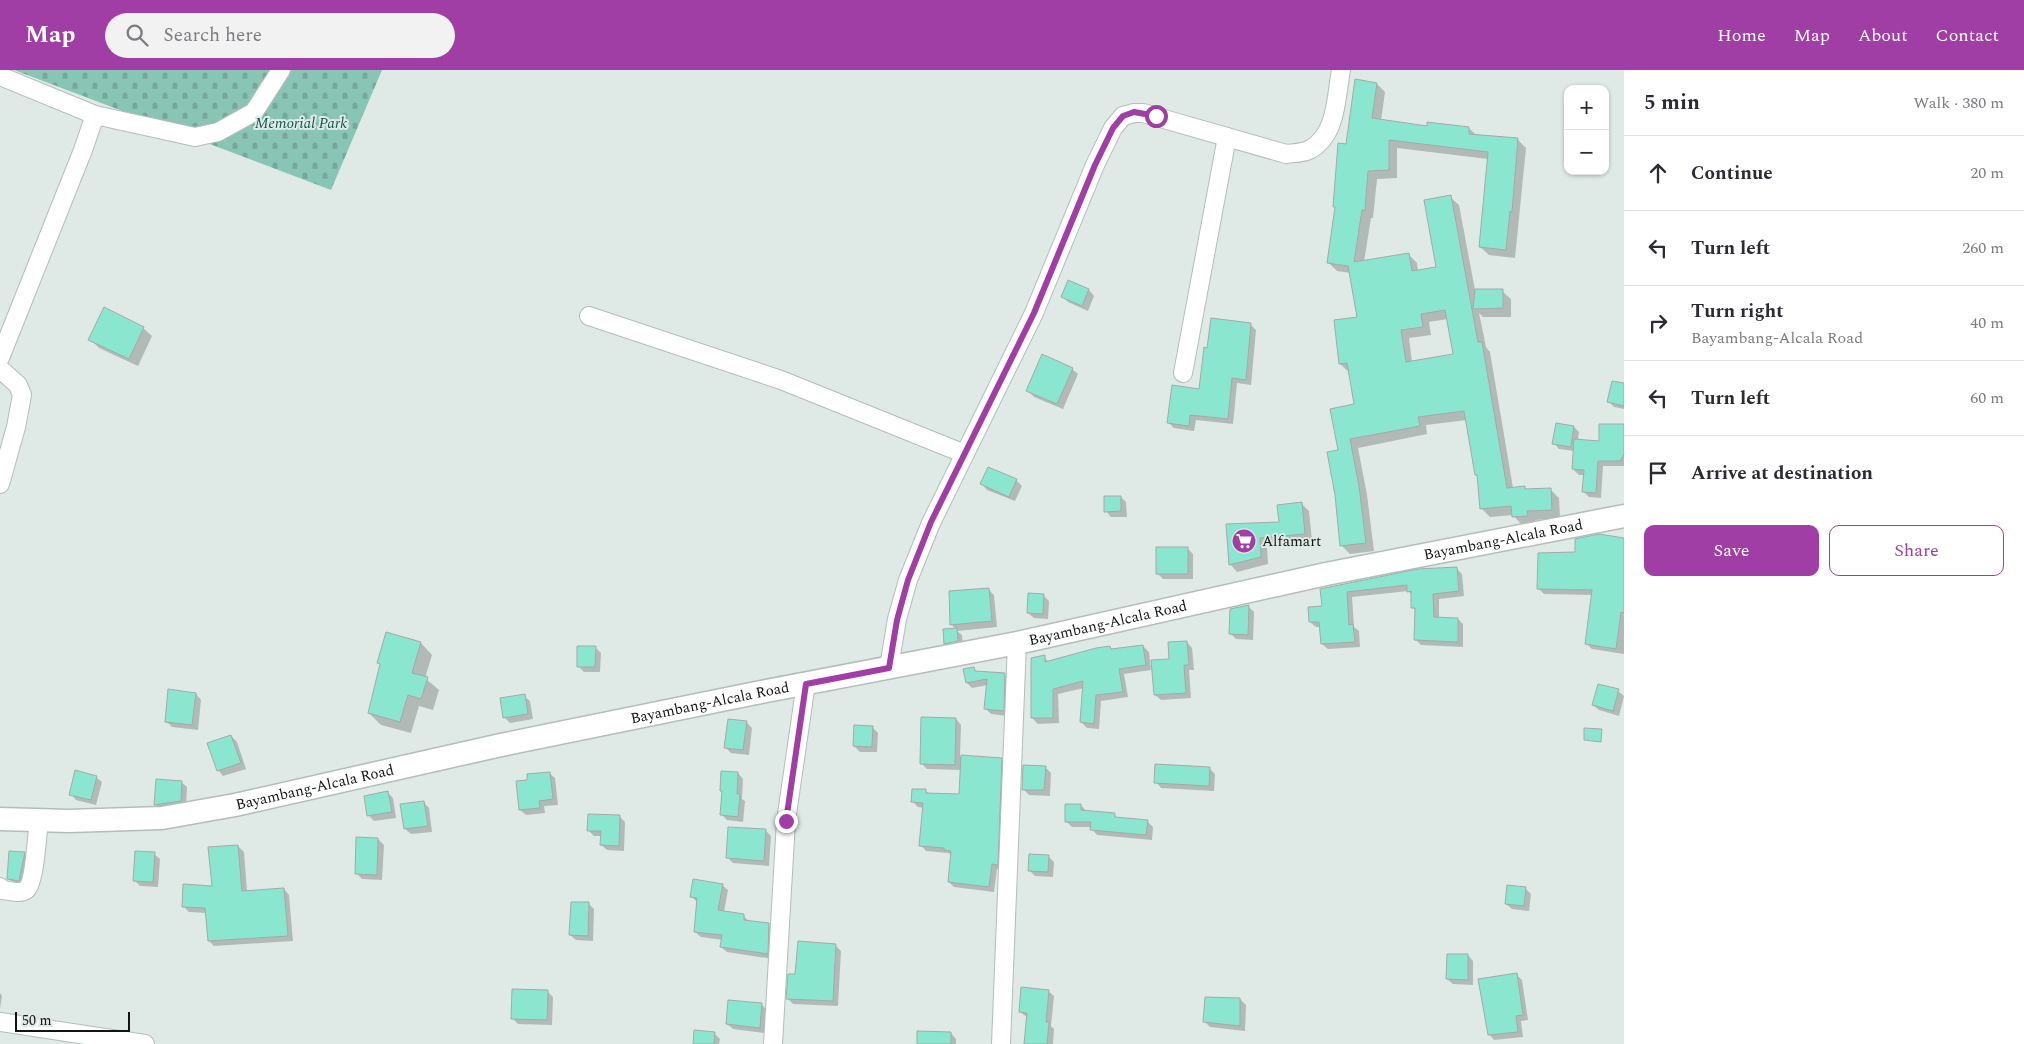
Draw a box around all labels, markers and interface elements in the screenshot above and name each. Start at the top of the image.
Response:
search box [105,13,455,58]
text: Map [25,17,75,53]
icon: search [123,21,151,49]
text: Search here [163,21,262,50]
text: Home [1717,22,1766,49]
text: Map [1794,22,1830,49]
text: About [1858,22,1908,49]
text: Contact [1936,22,1999,49]
map controls [1564,85,1609,175]
button: + [1564,85,1609,130]
text: 5 min [1644,87,1700,119]
text: Walk · 380 m [1913,91,2004,115]
route start [1145,105,1168,128]
park label: Memorial Park [255,112,347,135]
button: − [1564,130,1609,175]
icon: ahead [1644,159,1672,187]
text: Continue [1691,159,1773,188]
text: 20 m [1970,161,2004,185]
icon: left [1644,234,1672,262]
text: Turn left [1691,234,1770,263]
text: 260 m [1962,236,2004,260]
text: Turn right [1691,297,1784,326]
icon: right [1644,309,1672,337]
text: 40 m [1970,311,2004,335]
text: Bayambang-Alcala Road [1691,326,1863,350]
icon: left [1644,384,1672,412]
text: Turn left [1691,384,1770,413]
text: 60 m [1970,386,2004,410]
icon: arrive [1644,459,1672,487]
text: Arrive at destination [1691,459,1873,488]
street label: Bayambang-Alcala Road [1422,513,1585,566]
button: Save [1644,525,1819,576]
button: Share [1829,525,2004,576]
supermarket icon: Alfamart [1231,528,1257,554]
place label: Alfamart [1262,530,1321,553]
street label: Bayambang-Alcala Road [1027,594,1189,652]
street label: Bayambang-Alcala Road [628,675,791,730]
street label: Bayambang-Alcala Road [233,758,396,816]
route end [775,810,798,833]
scale bar [15,1009,130,1032]
text: 50 m [22,1010,52,1031]

